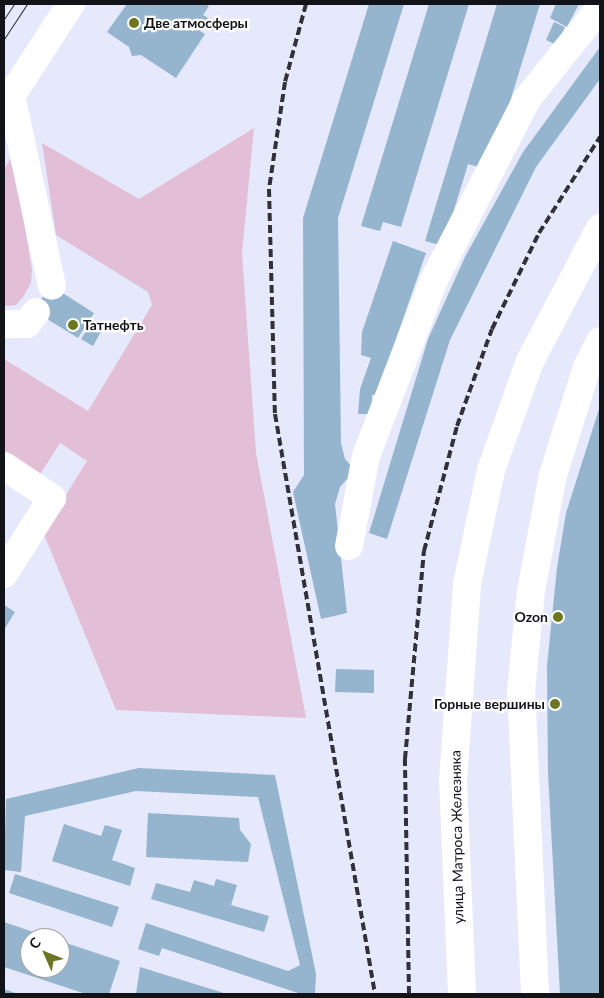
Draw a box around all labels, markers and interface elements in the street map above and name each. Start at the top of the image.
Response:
place label: Две атмосферы [144,15,248,31]
marker: Две атмосферы [128,17,140,29]
place label: Татнефть [83,317,143,333]
marker: Татнефть [67,319,79,331]
place label: Ozon [515,609,548,625]
marker: Ozon [552,611,564,623]
place label: Горные вершины [434,696,545,712]
marker: Горные вершины [549,698,561,710]
street label: улица Матроса Железняка [447,750,467,924]
north arrow [20,928,70,978]
text: С [25,934,44,952]

